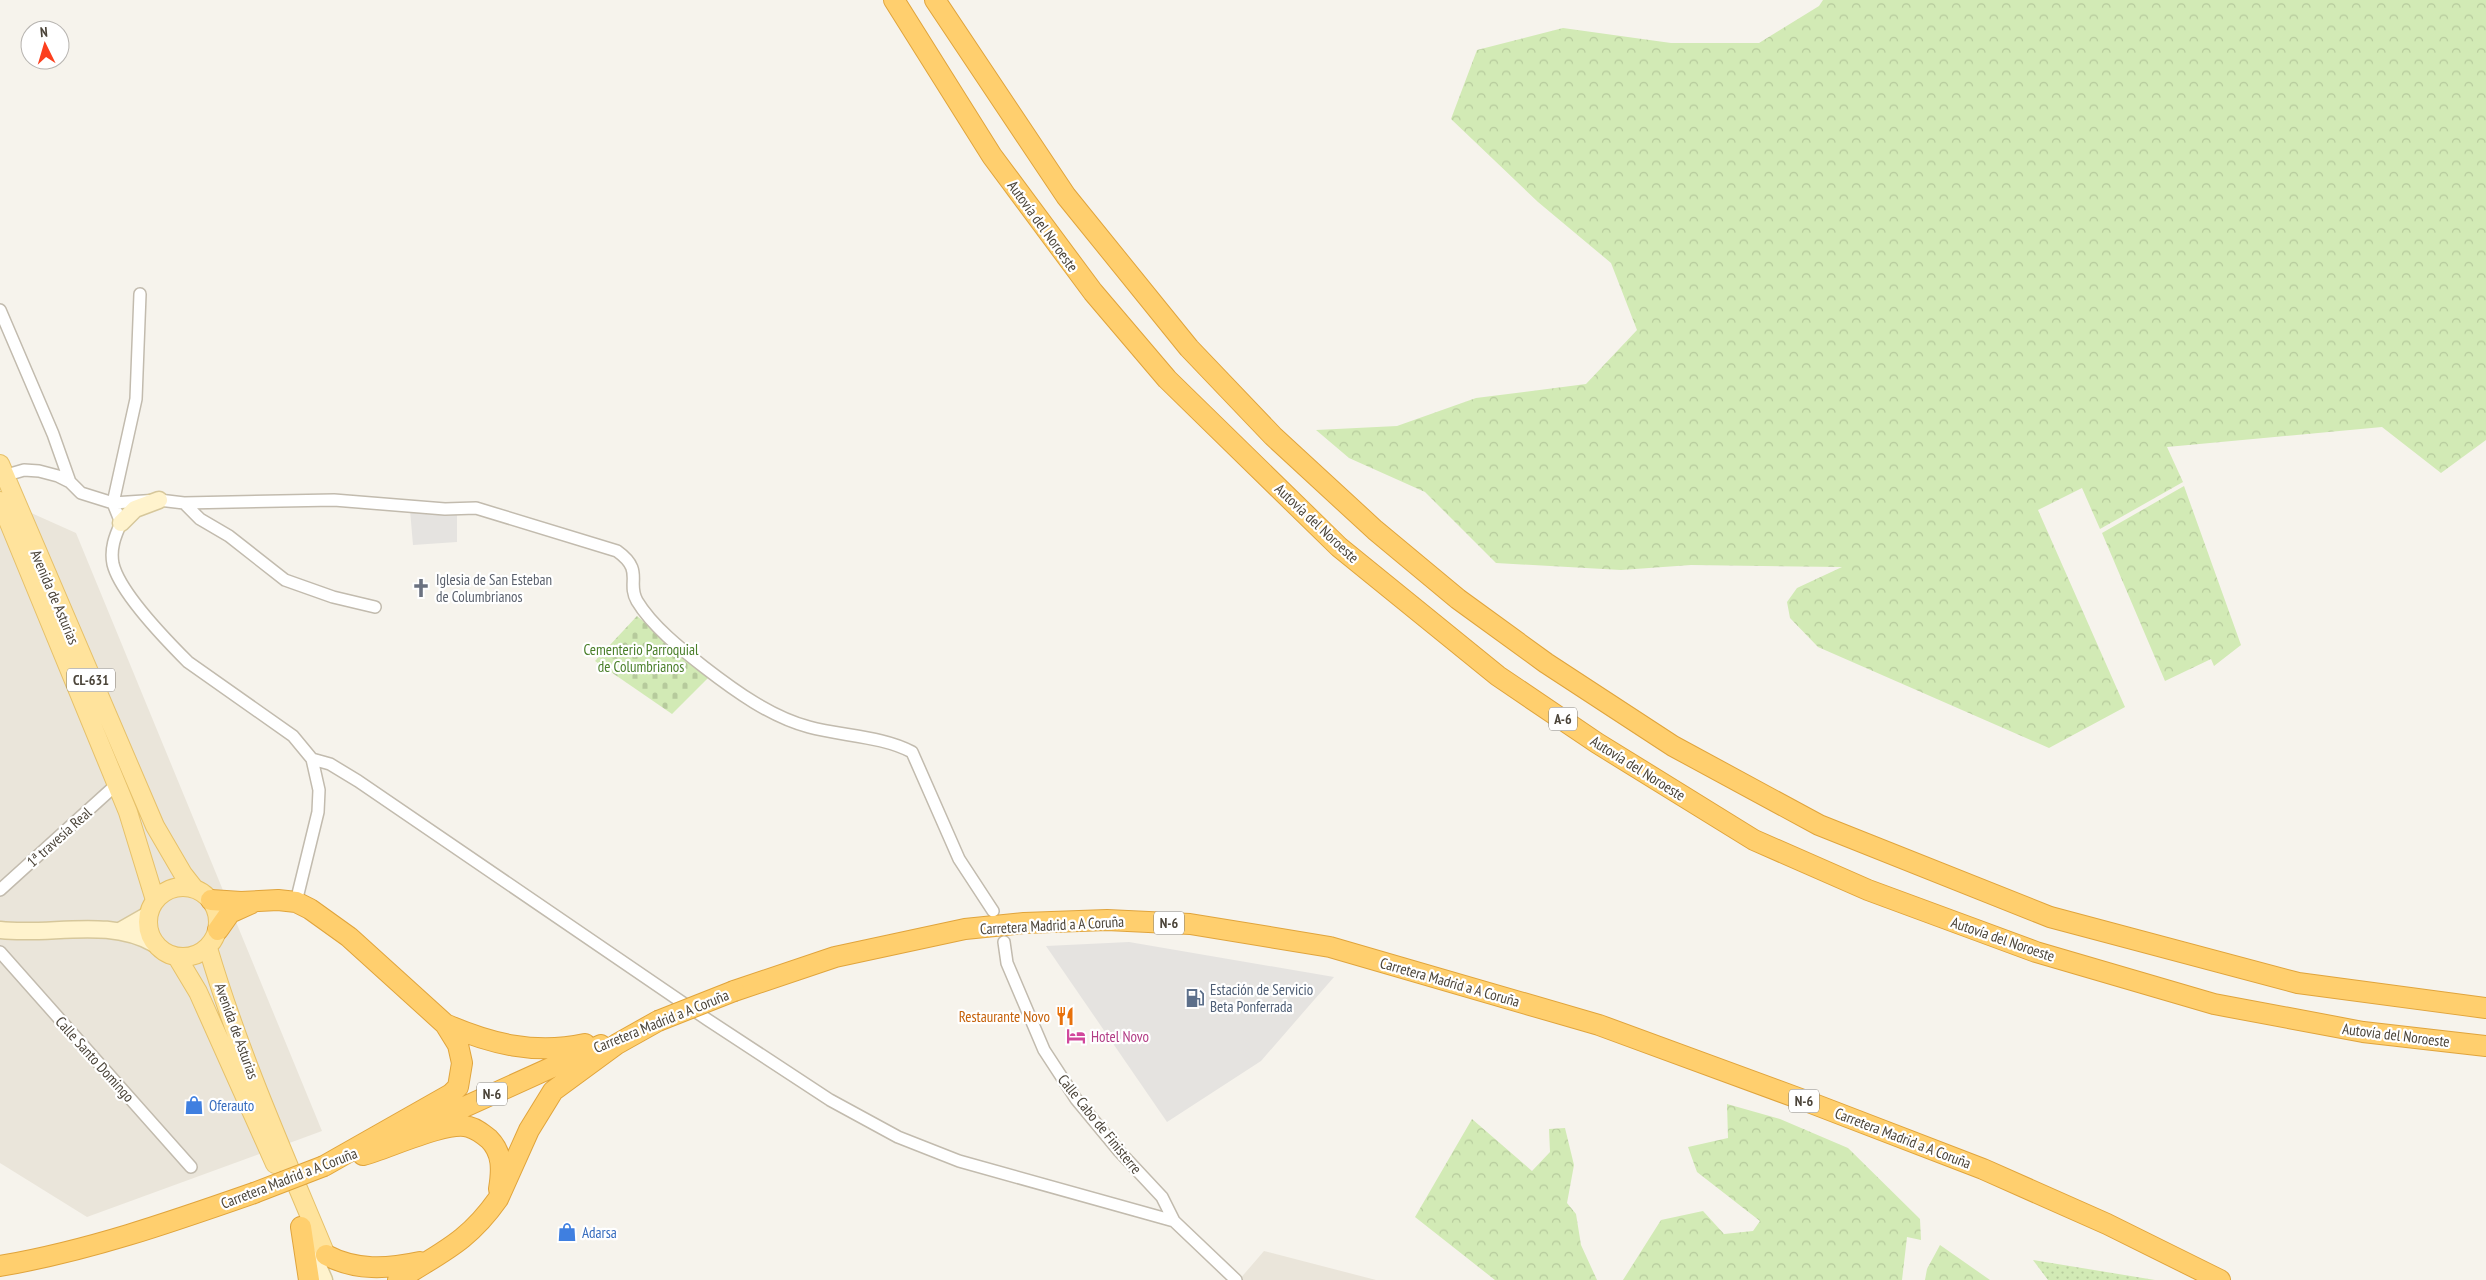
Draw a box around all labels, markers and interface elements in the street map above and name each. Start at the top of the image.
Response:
north arrow [20,20,70,70]
text: N [39,23,48,41]
street label: Autovía del Noroeste [1004,177,1082,275]
street label: Autovía del Noroeste [1271,479,1363,567]
street label: Avenida de Asturias [27,547,83,647]
place label: Iglesia de San Esteban de Columbrianos [436,570,552,606]
church icon: Iglesia de San Esteban de Columbrianos [410,577,432,599]
park label: Cementerio Parroquial de Columbrianos [583,640,699,676]
road number: CL-631 [67,668,115,692]
road number: A-6 [1549,708,1577,731]
street label: Autovía del Noroeste [1587,731,1689,805]
street label: 1ª travesía Real [23,803,96,871]
road number: N-6 [1154,911,1184,934]
street label: Carretera Madrid a A Coruña [979,912,1125,938]
street label: Autovía del Noroeste [1949,912,2057,966]
street label: Carretera Madrid a A Coruña [1378,953,1522,1011]
street label: Avenida de Asturias [211,980,263,1082]
place label: Estación de Servicio Beta Ponferrada [1210,980,1313,1016]
street label: Carretera Madrid a A Coruña [591,985,731,1057]
fuel station icon: Estación de Servicio Beta Ponferrada [1184,987,1206,1009]
restaurant icon: Restaurante Novo [1054,1005,1076,1027]
place label: Restaurante Novo [959,1007,1050,1026]
street label: Calle Santo Domingo [52,1012,138,1106]
street label: Autovía del Noroeste [2341,1019,2451,1051]
hotel icon: Hotel Novo [1065,1025,1087,1047]
place label: Hotel Novo [1091,1027,1149,1046]
street label: Calle Cabo de Finisterre [1054,1070,1146,1178]
road number: N-6 [477,1082,507,1106]
road number: N-6 [1789,1090,1819,1112]
shop icon: Oferauto [183,1094,205,1116]
place label: Oferauto [209,1096,254,1115]
street label: Carretera Madrid a A Coruña [1832,1103,1974,1173]
street label: Carretera Madrid a A Coruña [218,1143,360,1213]
shop icon: Adarsa [556,1221,578,1243]
place label: Adarsa [582,1223,617,1242]

